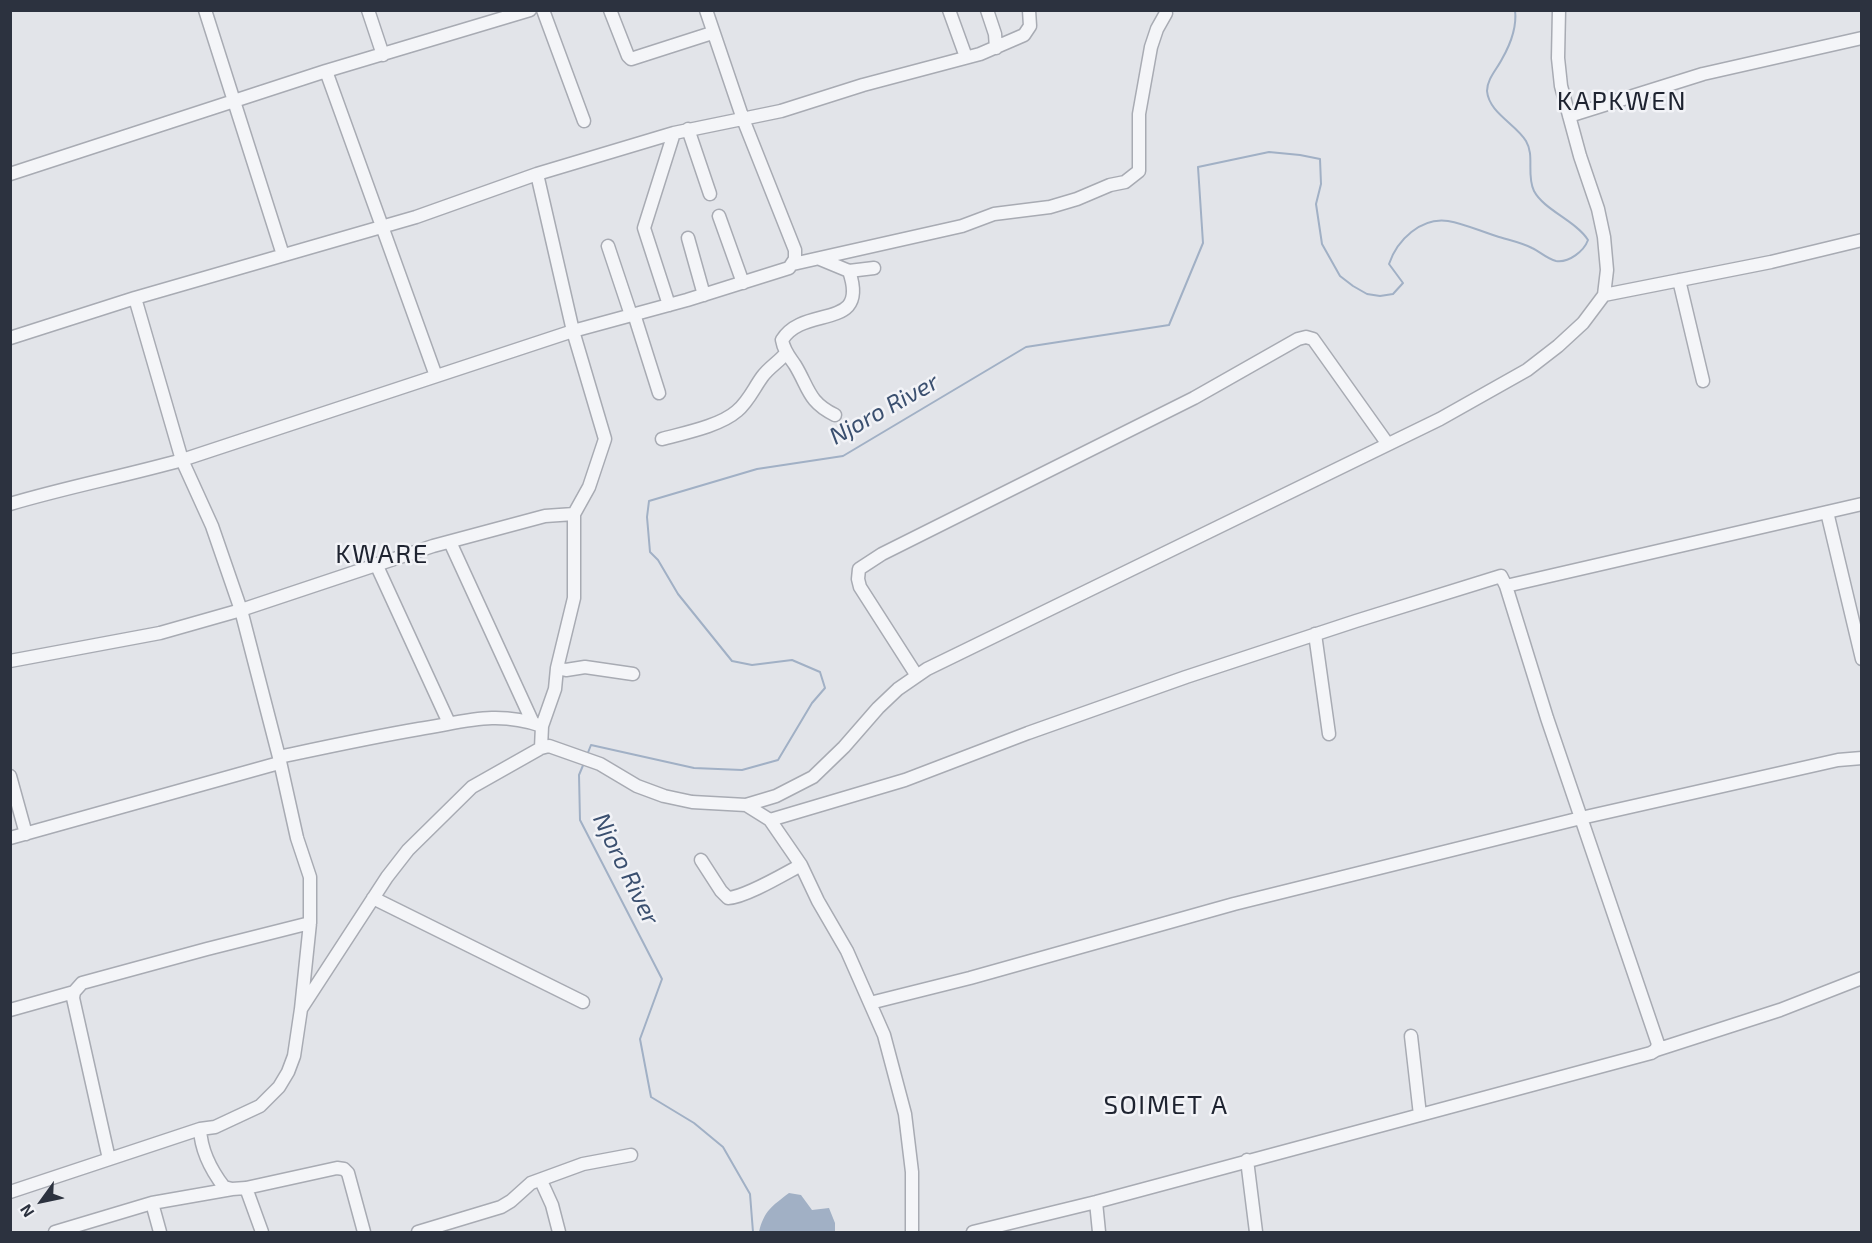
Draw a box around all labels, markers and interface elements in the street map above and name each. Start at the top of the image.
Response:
district label: KAPKWEN [1557,85,1687,117]
water label: Njoro River [824,367,944,451]
district label: KWARE [335,538,429,570]
water label: Njoro River [587,809,665,929]
district label: SOIMET A [1103,1089,1229,1121]
north arrow [12,1171,72,1231]
text: N [15,1201,38,1221]

